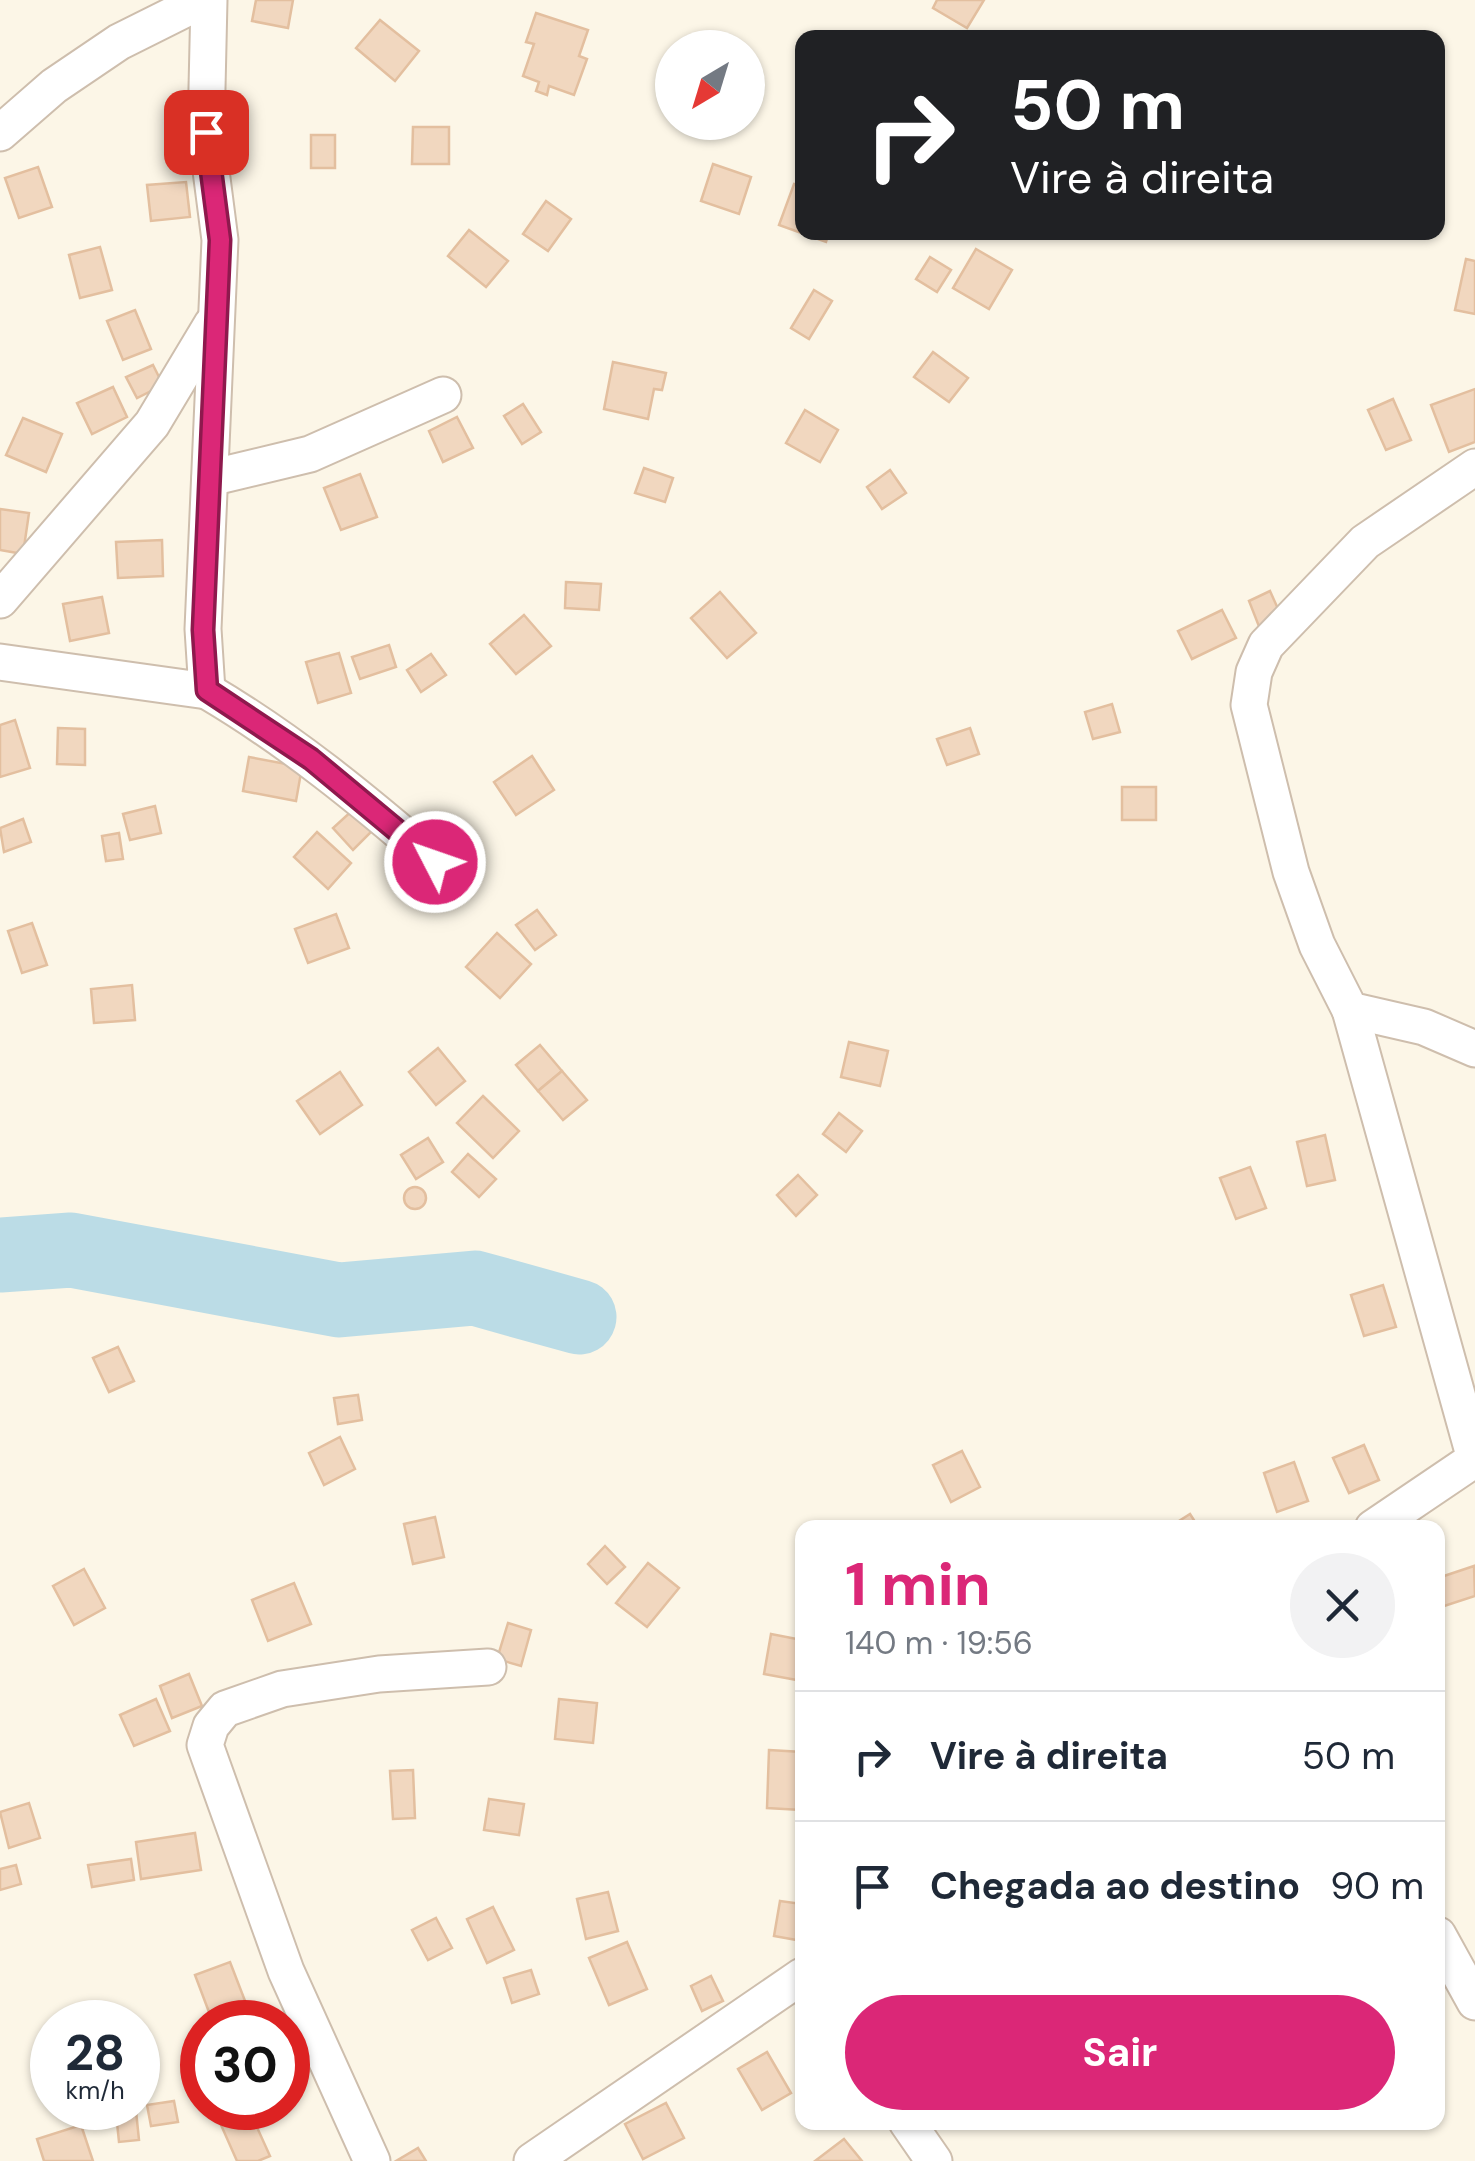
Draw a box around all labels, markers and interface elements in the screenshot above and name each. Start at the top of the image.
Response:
north arrow [655,30,765,140]
map controls [655,30,765,140]
text: 50 m [1010,60,1185,151]
icon: right [845,70,975,200]
pin [164,90,249,175]
icon: arrive [179,105,234,160]
text: Vire à direita [1010,148,1274,207]
position arrow [383,810,487,914]
text: 1 min [845,1545,991,1624]
button: close [1290,1553,1395,1658]
text: 140 m · 19:56 [845,1622,1033,1664]
icon: right [845,1729,900,1784]
text: Vire à direita [930,1731,1168,1781]
text: 50 m [1302,1731,1395,1781]
icon: arrive [845,1859,900,1914]
text: Chegada ao destino [930,1861,1300,1911]
text: 90 m [1330,1861,1424,1911]
button: Sair [845,1995,1395,2110]
speed limit sign: 30 [180,2000,310,2130]
text: 28 [65,2020,125,2086]
text: km/h [65,2074,125,2107]

